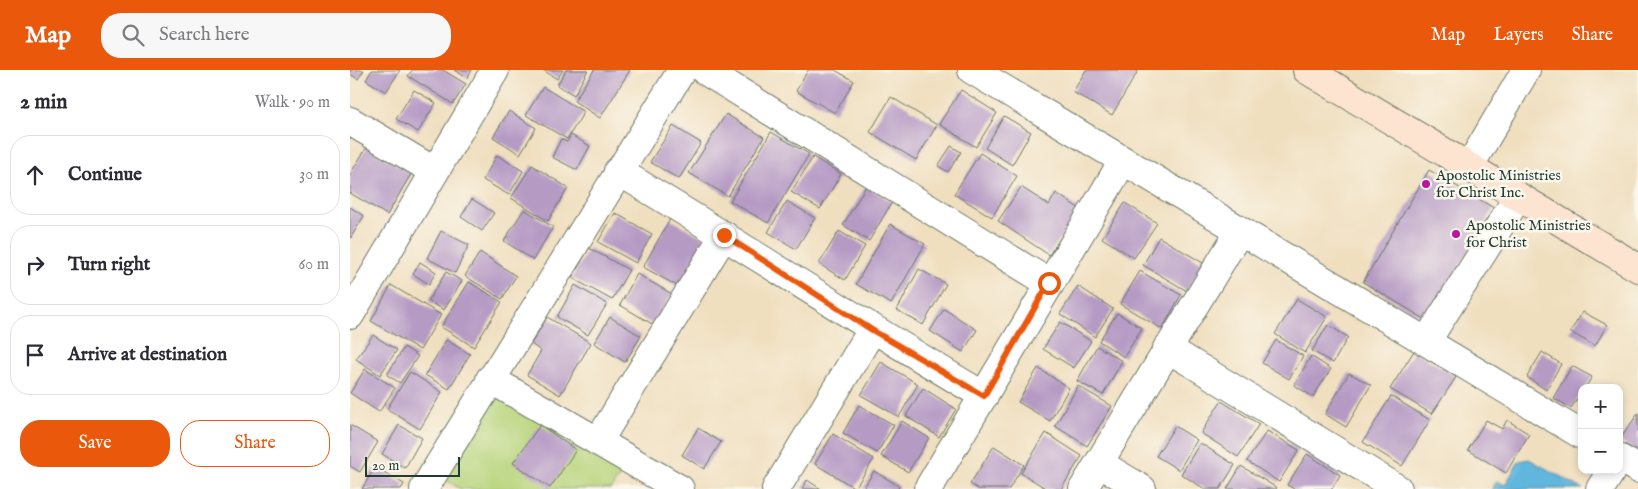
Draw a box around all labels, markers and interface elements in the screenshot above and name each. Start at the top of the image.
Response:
search box [101,13,451,58]
text: Map [25,20,71,51]
icon: search [119,21,147,49]
text: Search here [159,23,250,47]
text: Map [1431,24,1465,47]
text: Layers [1493,24,1544,47]
text: Share [1572,24,1613,47]
text: 2 min [20,89,67,116]
text: Walk · 90 m [255,93,330,113]
icon: ahead [21,161,49,189]
text: Continue [68,163,142,187]
text: 30 m [299,165,329,185]
place label: Apostolic Ministries for Christ Inc. [1435,166,1561,202]
marker: Apostolic Ministries for Christ Inc. [1420,178,1432,190]
place label: Apostolic Ministries for Christ [1465,216,1591,252]
route end [713,224,736,247]
marker: Apostolic Ministries for Christ [1450,228,1462,240]
icon: right [21,251,49,279]
text: Turn right [68,253,150,277]
text: 60 m [299,255,329,275]
route start [1038,272,1061,295]
icon: arrive [21,341,49,369]
text: Arrive at destination [68,343,227,367]
map controls [1578,384,1623,474]
button: + [1578,384,1623,429]
button: Save [20,420,170,467]
button: Share [180,420,330,467]
button: − [1578,429,1623,474]
scale bar [365,454,460,477]
text: 20 m [372,457,399,475]

